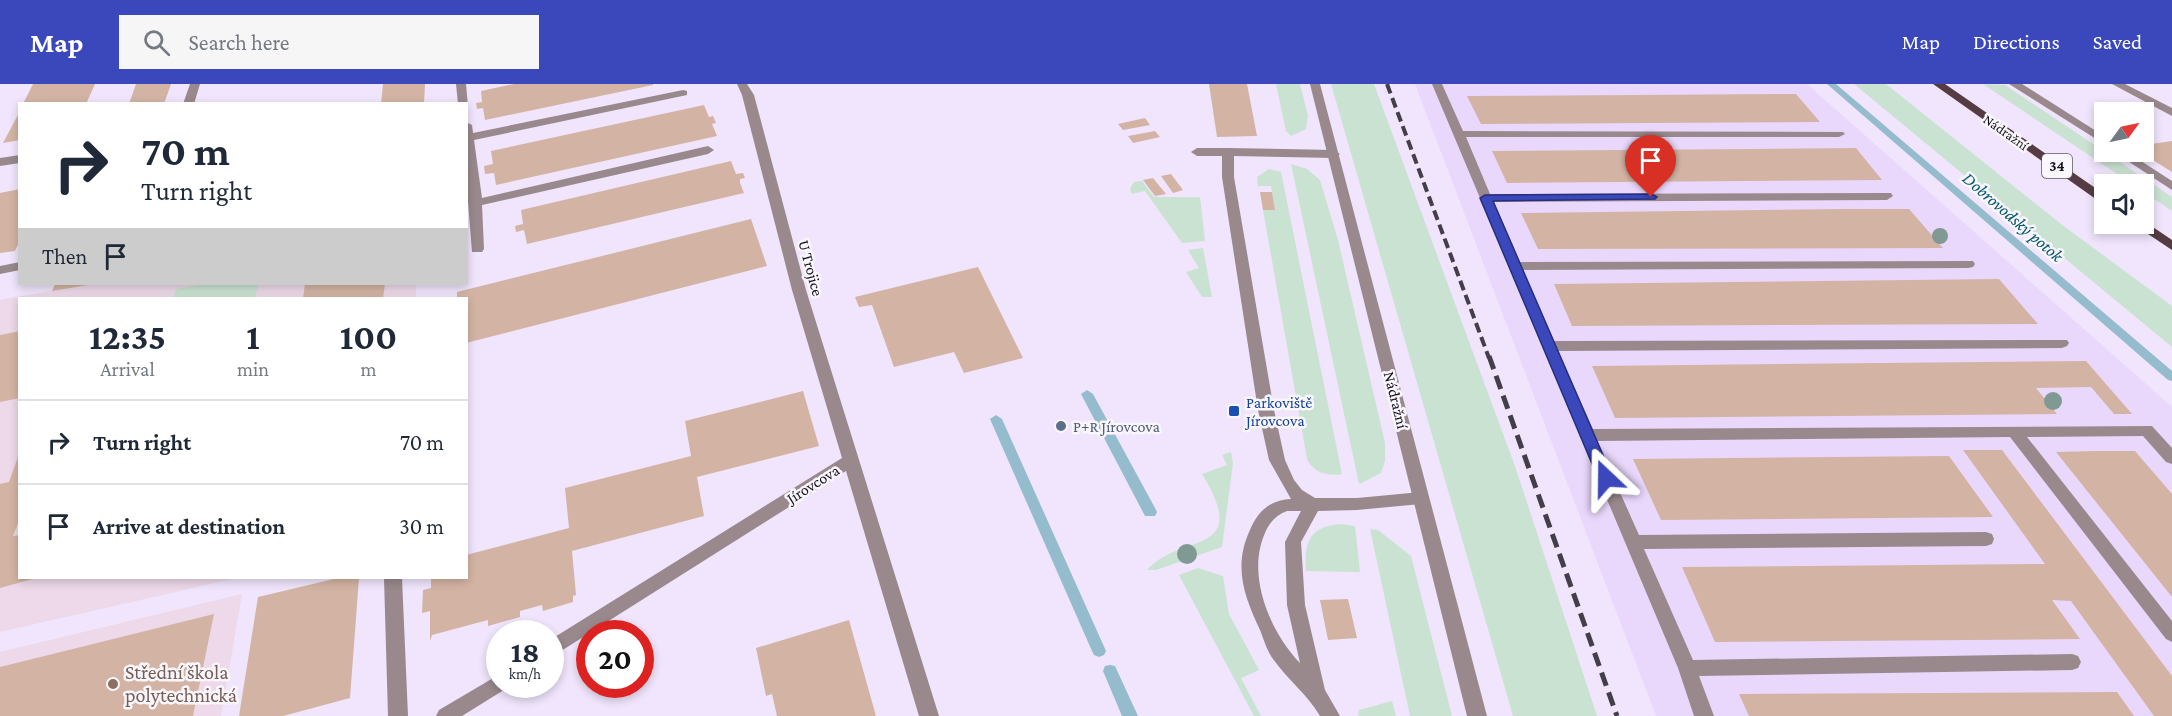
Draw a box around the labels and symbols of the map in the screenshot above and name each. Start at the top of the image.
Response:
north arrow [2094,102,2154,162]
street label: Nádražní [1980,111,2032,153]
pin [1625,135,1676,197]
road number: 34 [2042,154,2072,178]
water label: Dobrovodský potok [1959,168,2068,267]
street label: U Trojice [794,238,827,298]
street label: Nádražní [1381,370,1412,431]
place label: Parkoviště Jírovcova [1244,394,1312,430]
marker: Parkoviště Jírovcova [1227,404,1241,418]
place label: P+R Jírovcova [1073,418,1161,436]
marker: P+R Jírovcova [1054,419,1068,433]
position arrow [1574,446,1638,510]
street label: Jírovcova [782,461,843,509]
speed limit sign: 20 [576,620,654,698]
place label: Střední škola polytechnická [125,661,237,707]
marker: Střední škola polytechnická [106,677,120,691]

